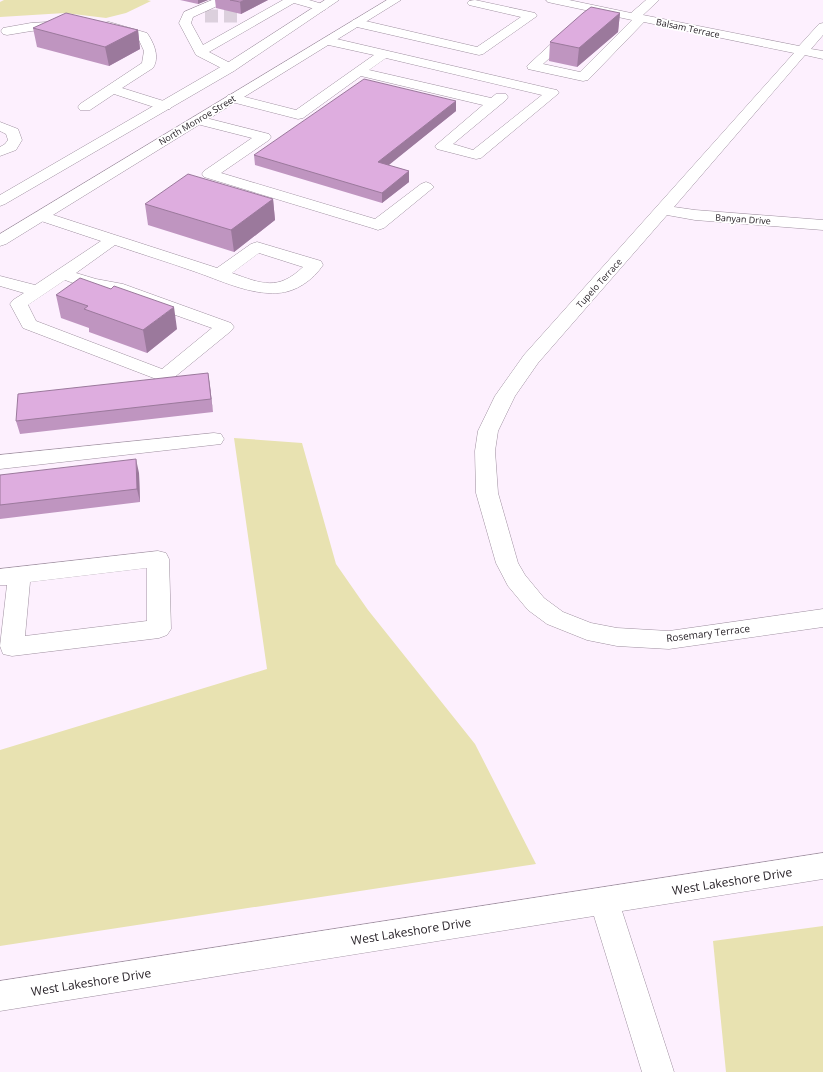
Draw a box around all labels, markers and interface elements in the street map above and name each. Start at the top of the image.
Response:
street label: Balsam Terrace [655,15,721,41]
street label: North Monroe Street [156,92,238,148]
street label: Banyan Drive [715,211,771,227]
street label: Tupelo Terrace [573,255,625,311]
street label: Rosemary Terrace [665,621,751,645]
street label: West Lakeshore Drive [671,863,794,899]
street label: West Lakeshore Drive [350,913,473,949]
street label: West Lakeshore Drive [30,964,153,1000]

